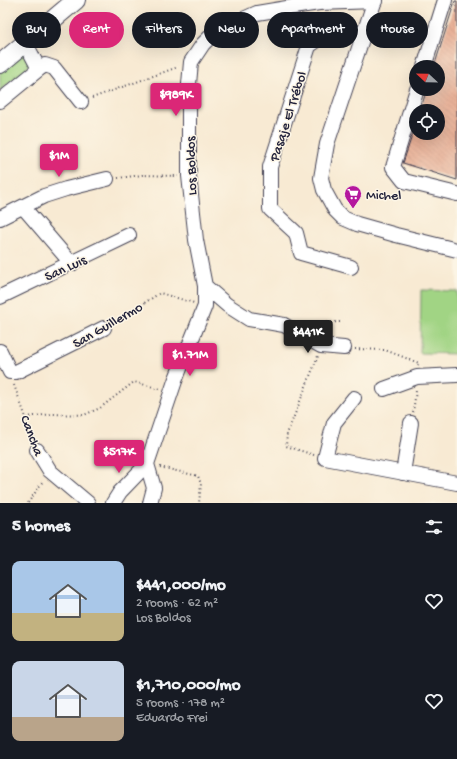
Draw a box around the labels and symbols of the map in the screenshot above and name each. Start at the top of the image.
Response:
north arrow [409,60,445,96]
street label: Pasaje El Trébol [267,70,312,165]
pin: $989K [148,83,204,117]
street label: Los Boldos [183,135,202,196]
pin: $1M [40,144,78,178]
supermarket icon: Michel [343,184,363,209]
place label: Michel [366,188,401,205]
street label: San Luis [42,252,90,286]
street label: San Guillermo [70,299,146,353]
pin: $441K [280,320,336,354]
pin: $1.71M [157,343,223,377]
street label: Cancha [15,413,47,460]
pin: $517K [91,440,147,474]

